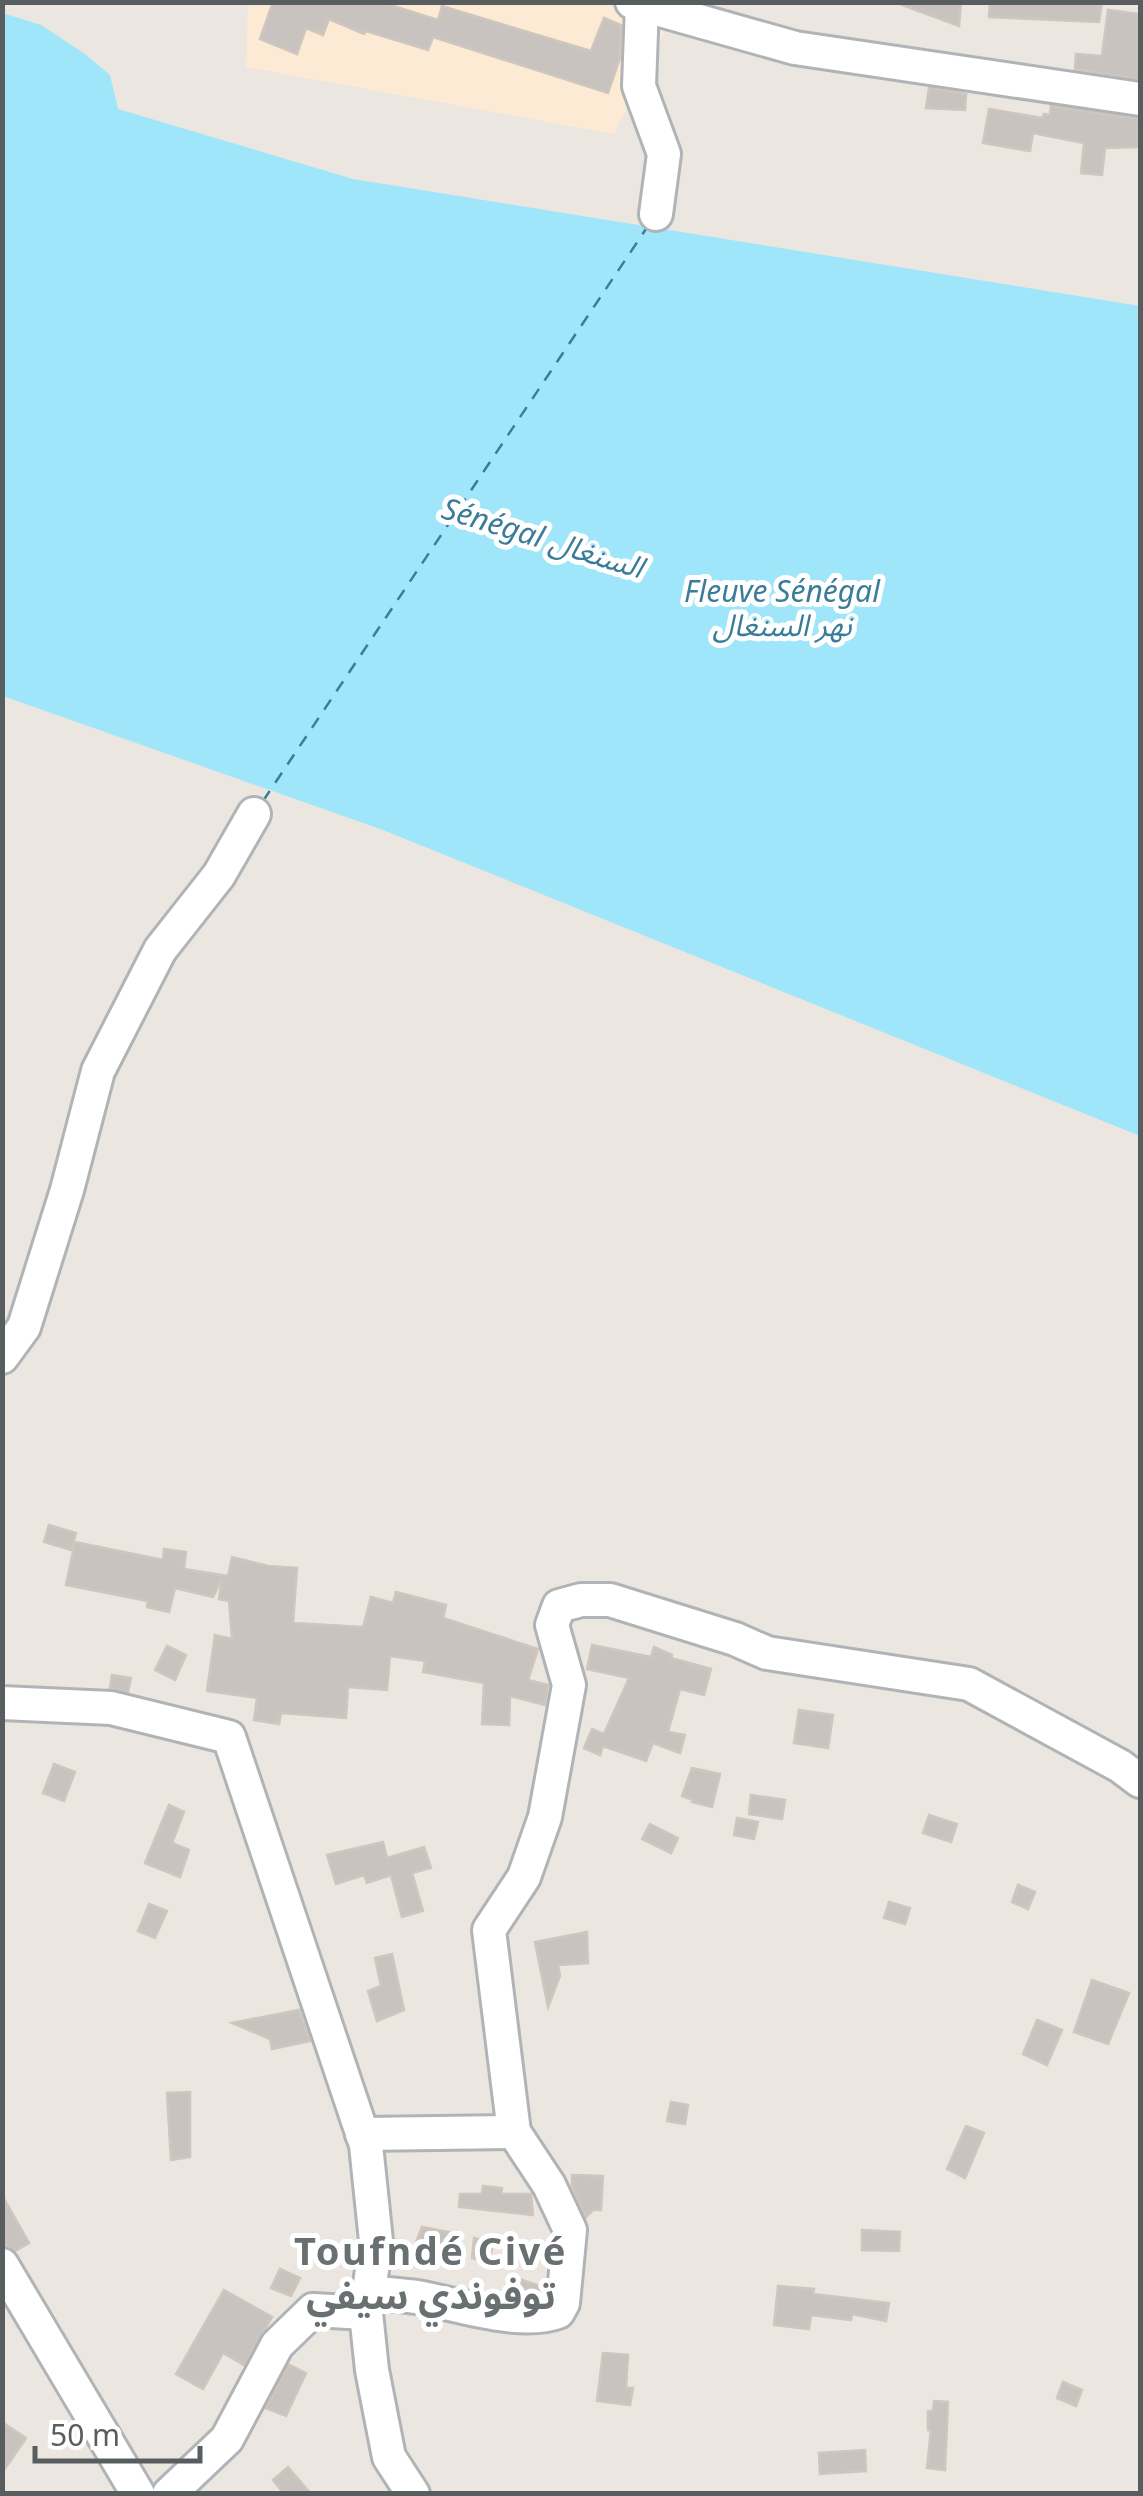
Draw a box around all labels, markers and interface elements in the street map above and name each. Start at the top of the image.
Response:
water label: Sénégal السنغال [437,487,651,588]
water label: Fleuve Sénégal نهر السنغال [684,570,881,645]
district label: Toufndé Civé توفوندي سيفي [294,2224,568,2327]
scale bar [35,2401,200,2463]
text: 50 m [50,2414,120,2455]

